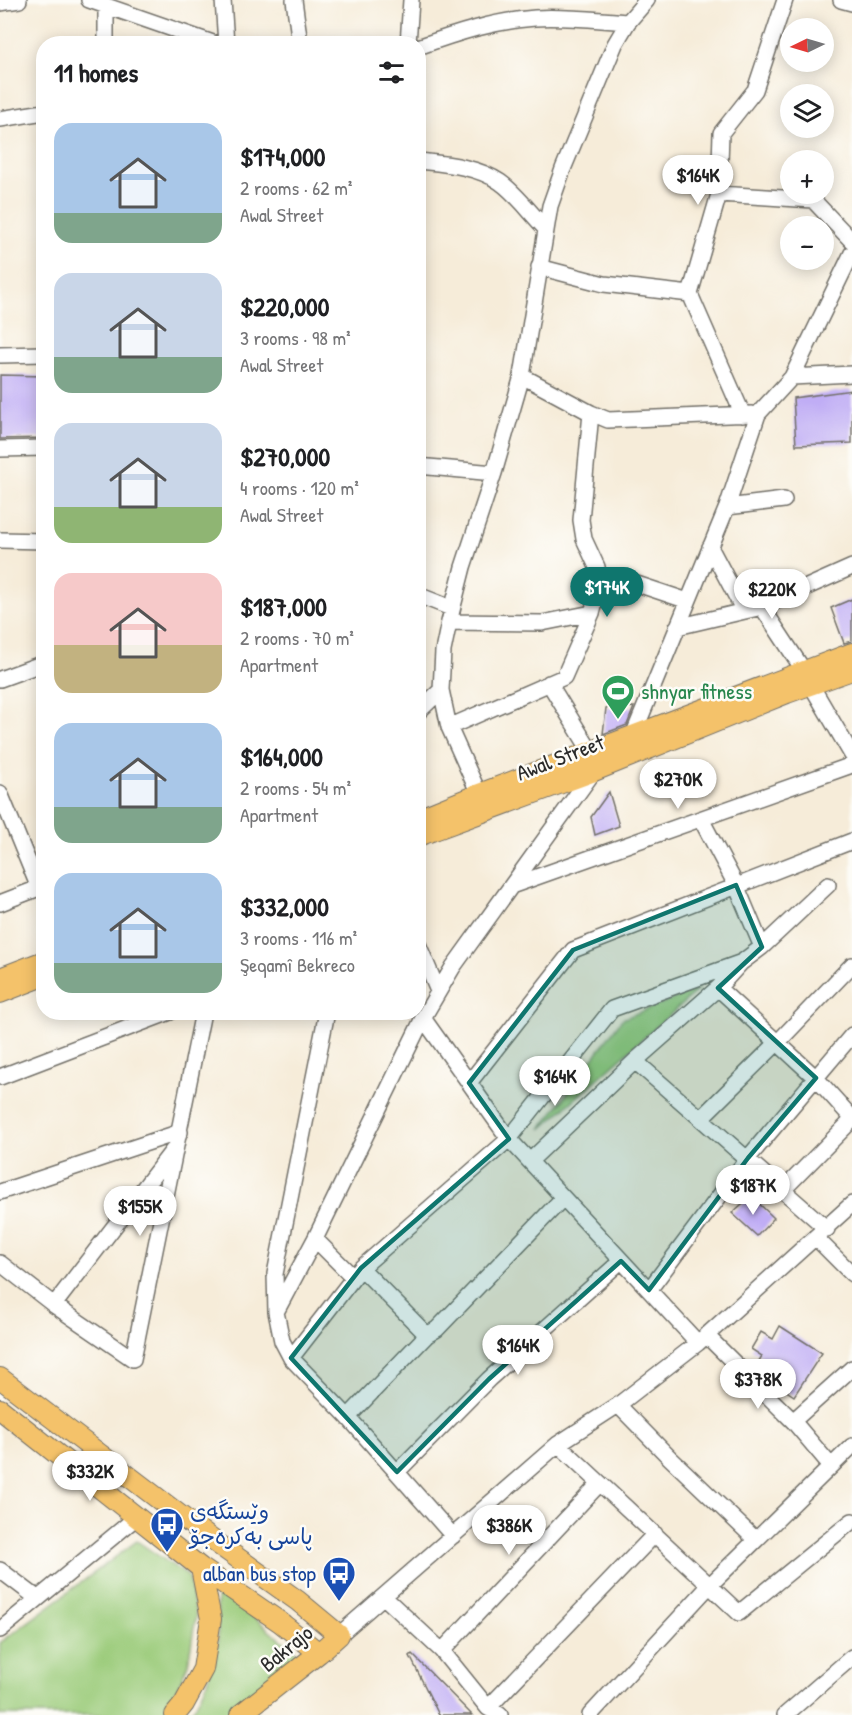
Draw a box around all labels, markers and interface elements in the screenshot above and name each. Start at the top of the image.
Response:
north arrow [780,18,834,72]
map controls [780,18,834,270]
text: 11 homes [54,55,138,90]
icon: filters [375,56,408,89]
button: layers [780,84,834,138]
text: $174,000 [240,139,325,174]
icon: home [102,147,174,219]
button: + [780,150,834,204]
pin: $164K [656,155,740,206]
text: $164K [676,161,720,188]
text: 2 rooms · 62 m² [240,174,352,201]
text: Awal Street [240,201,323,228]
button: − [780,216,834,270]
text: $220,000 [240,289,329,324]
icon: home [102,297,174,369]
text: 3 rooms · 98 m² [240,324,351,351]
text: Awal Street [240,351,323,378]
text: $270,000 [240,439,330,474]
icon: home [102,447,174,519]
text: 4 rooms · 120 m² [240,474,359,501]
text: Awal Street [240,501,323,528]
pin: $174K [565,567,649,618]
pin: $220K [730,569,814,620]
text: $174K [584,573,630,600]
text: $220K [748,575,796,602]
text: $187,000 [240,589,327,624]
icon: home [102,597,174,669]
text: 2 rooms · 70 m² [240,624,354,651]
text: Apartment [240,651,318,678]
sports icon: shnyar fitness [600,673,636,720]
place label: shnyar fitness [641,676,752,706]
street label: Awal Street [512,726,609,787]
text: $164,000 [240,739,323,774]
icon: home [102,747,174,819]
pin: $270K [636,759,720,810]
text: $270K [654,765,702,792]
text: 2 rooms · 54 m² [240,774,351,801]
text: Apartment [240,801,318,828]
text: $332,000 [240,889,329,924]
icon: home [102,897,174,969]
text: 3 rooms · 116 m² [240,924,357,951]
text: Şeqamî Bekreco [240,951,355,978]
pin: $164K [513,1056,597,1107]
text: $164K [533,1062,577,1089]
pin: $187K [711,1165,795,1216]
text: $187K [730,1171,776,1198]
pin: $155K [98,1186,182,1237]
text: $155K [118,1192,162,1219]
pin: $164K [476,1325,560,1376]
text: $164K [496,1331,540,1358]
pin: $378K [716,1359,800,1410]
text: $378K [734,1365,782,1392]
pin: $332K [48,1451,132,1502]
text: $332K [66,1457,114,1484]
place label: وێستگەی پاسی بەکرەجۆ [188,1496,313,1551]
pin: $386K [467,1505,551,1556]
bus stop icon: وێستگەی پاسی بەکرەجۆ [149,1506,185,1553]
text: $386K [486,1511,532,1538]
bus stop icon: alban bus stop [321,1555,357,1602]
place label: alban bus stop [203,1558,317,1588]
street label: Bakrajo [253,1617,319,1679]

